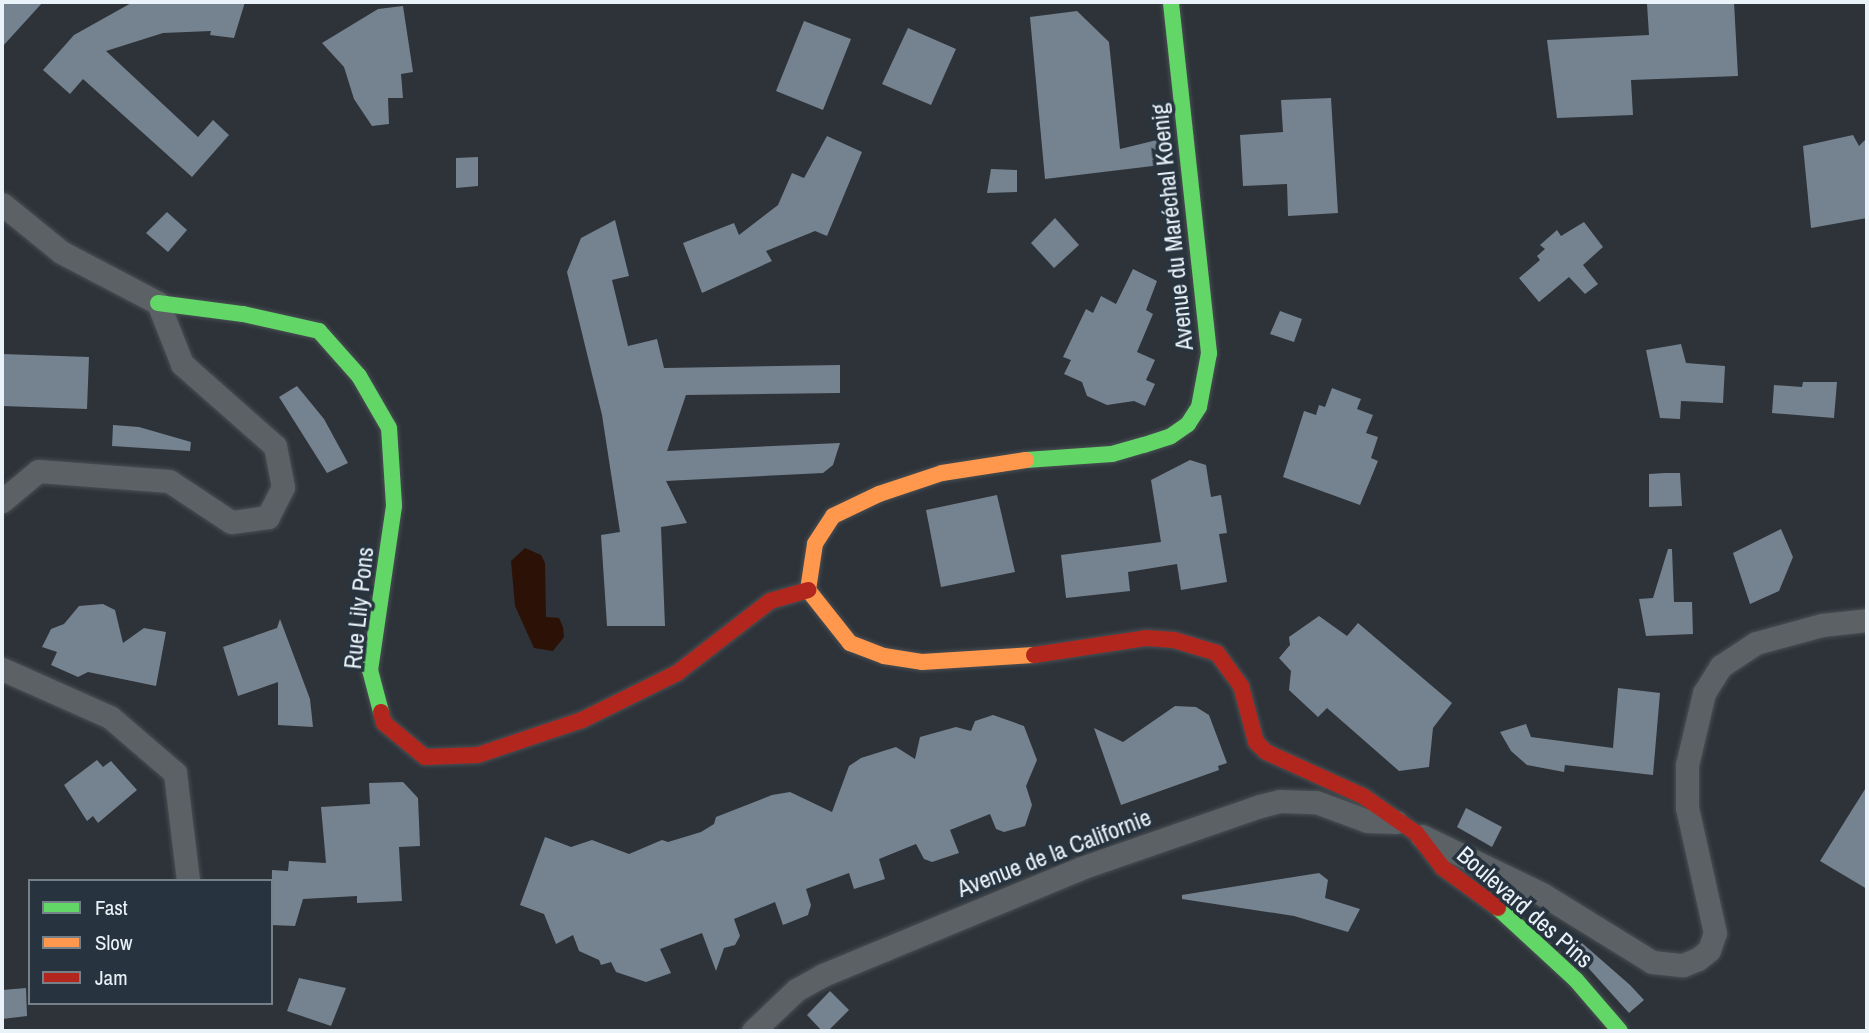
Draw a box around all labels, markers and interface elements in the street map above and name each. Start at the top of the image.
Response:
street label: Avenue du Maréchal Koenig [1145,102,1199,352]
street label: Rue Lily Pons [338,546,380,670]
street label: Avenue de la Californie [953,803,1155,903]
street label: Boulevard des Pins [1451,840,1599,974]
legend [28,879,273,1005]
text: Fast [95,893,128,922]
text: Slow [95,928,132,957]
text: Jam [95,963,128,992]

